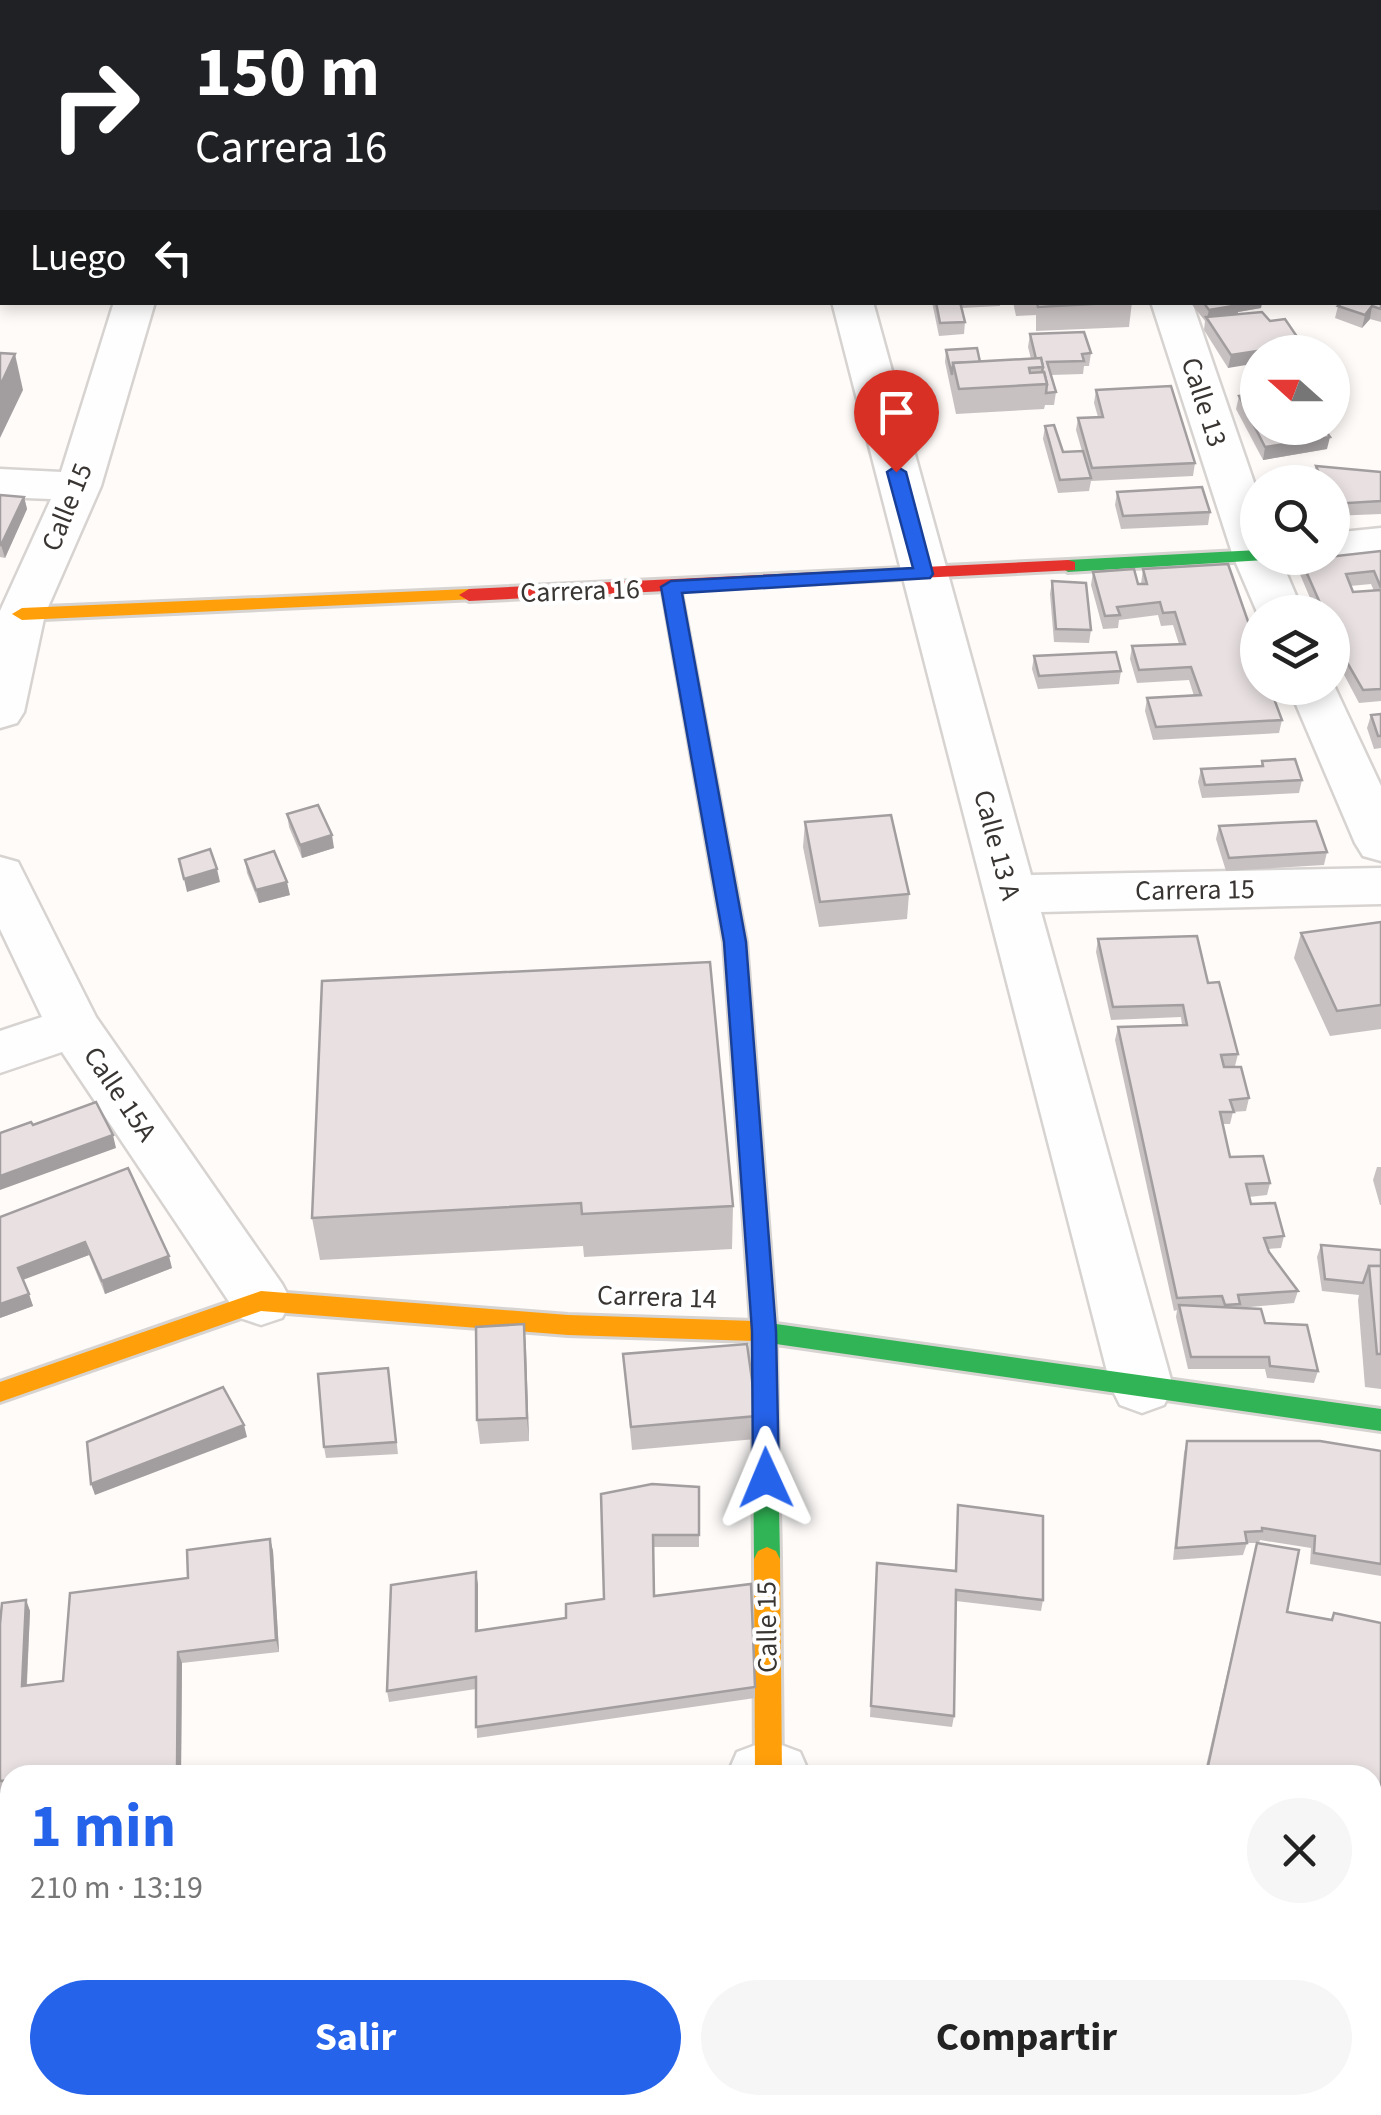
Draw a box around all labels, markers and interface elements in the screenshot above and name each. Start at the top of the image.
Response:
text: 150 m [195,23,380,123]
icon: right [30,40,160,170]
text: Carrera 16 [195,116,387,180]
icon: left [146,230,201,285]
text: Luego [30,231,126,285]
north arrow [1240,335,1350,445]
map controls [1240,335,1350,705]
street label: Calle 13 [1171,352,1237,452]
pin [854,370,939,473]
icon: arrive [869,385,924,440]
street label: Calle 15 [31,457,103,557]
button: search [1240,465,1350,575]
street label: Carrera 16 [519,569,641,613]
button: layers [1240,595,1350,705]
street label: Calle 13 A [963,785,1031,905]
street label: Carrera 15 [1135,869,1255,911]
street label: Calle 15A [74,1039,167,1150]
street label: Carrera 14 [596,1275,718,1319]
position arrow [714,1426,818,1530]
street label: Calle 15 [746,1581,788,1673]
text: 1 min [30,1785,176,1870]
button: close [1247,1798,1352,1903]
text: 210 m · 13:19 [30,1865,203,1911]
button: Salir [30,1980,681,2095]
button: Compartir [701,1980,1352,2095]

